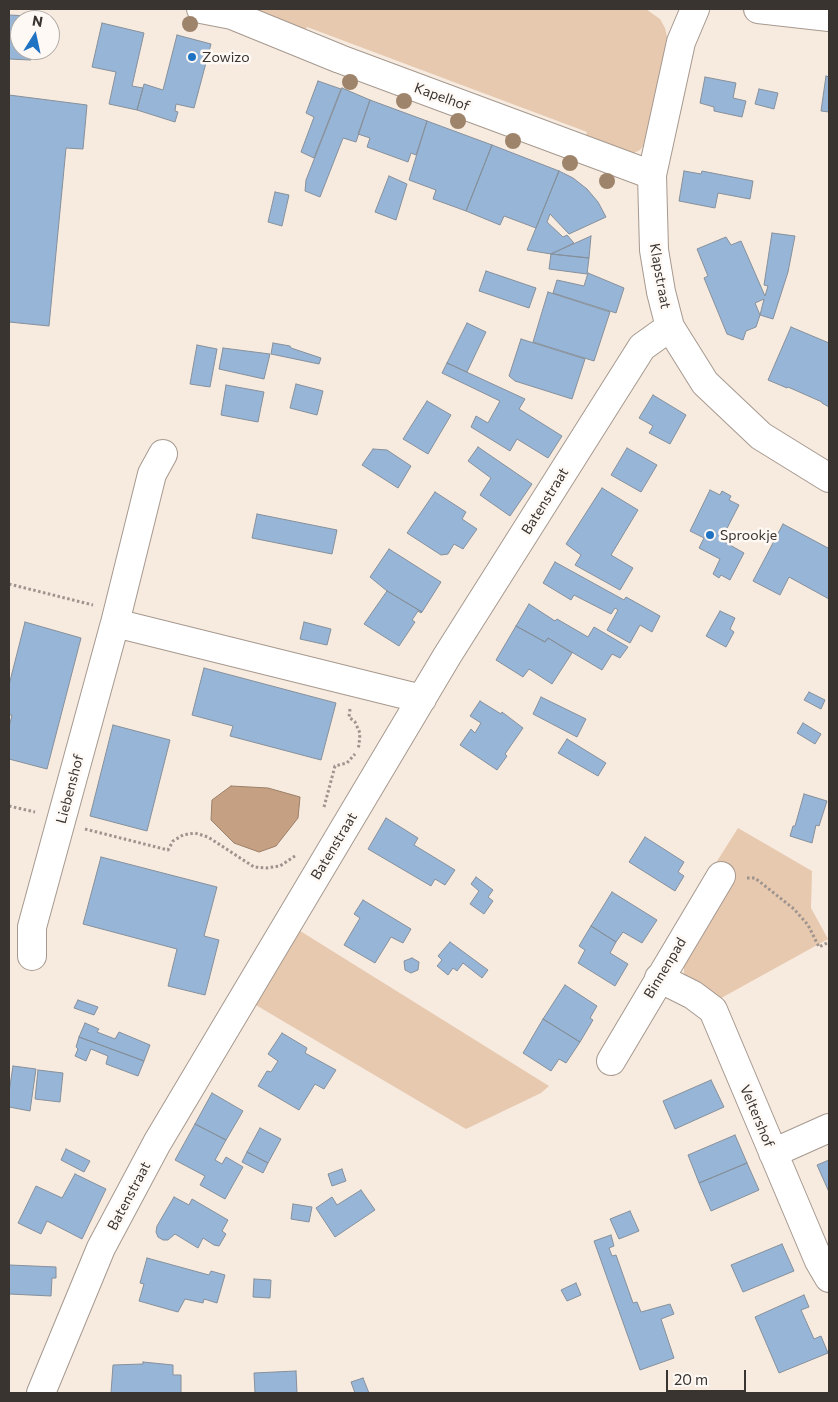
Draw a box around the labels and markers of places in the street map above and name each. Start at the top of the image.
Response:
place label: Zowizo [202,49,250,65]
marker: Zowizo [186,51,198,63]
place label: Sprookje [720,527,777,543]
marker: Sprookje [704,529,716,541]

